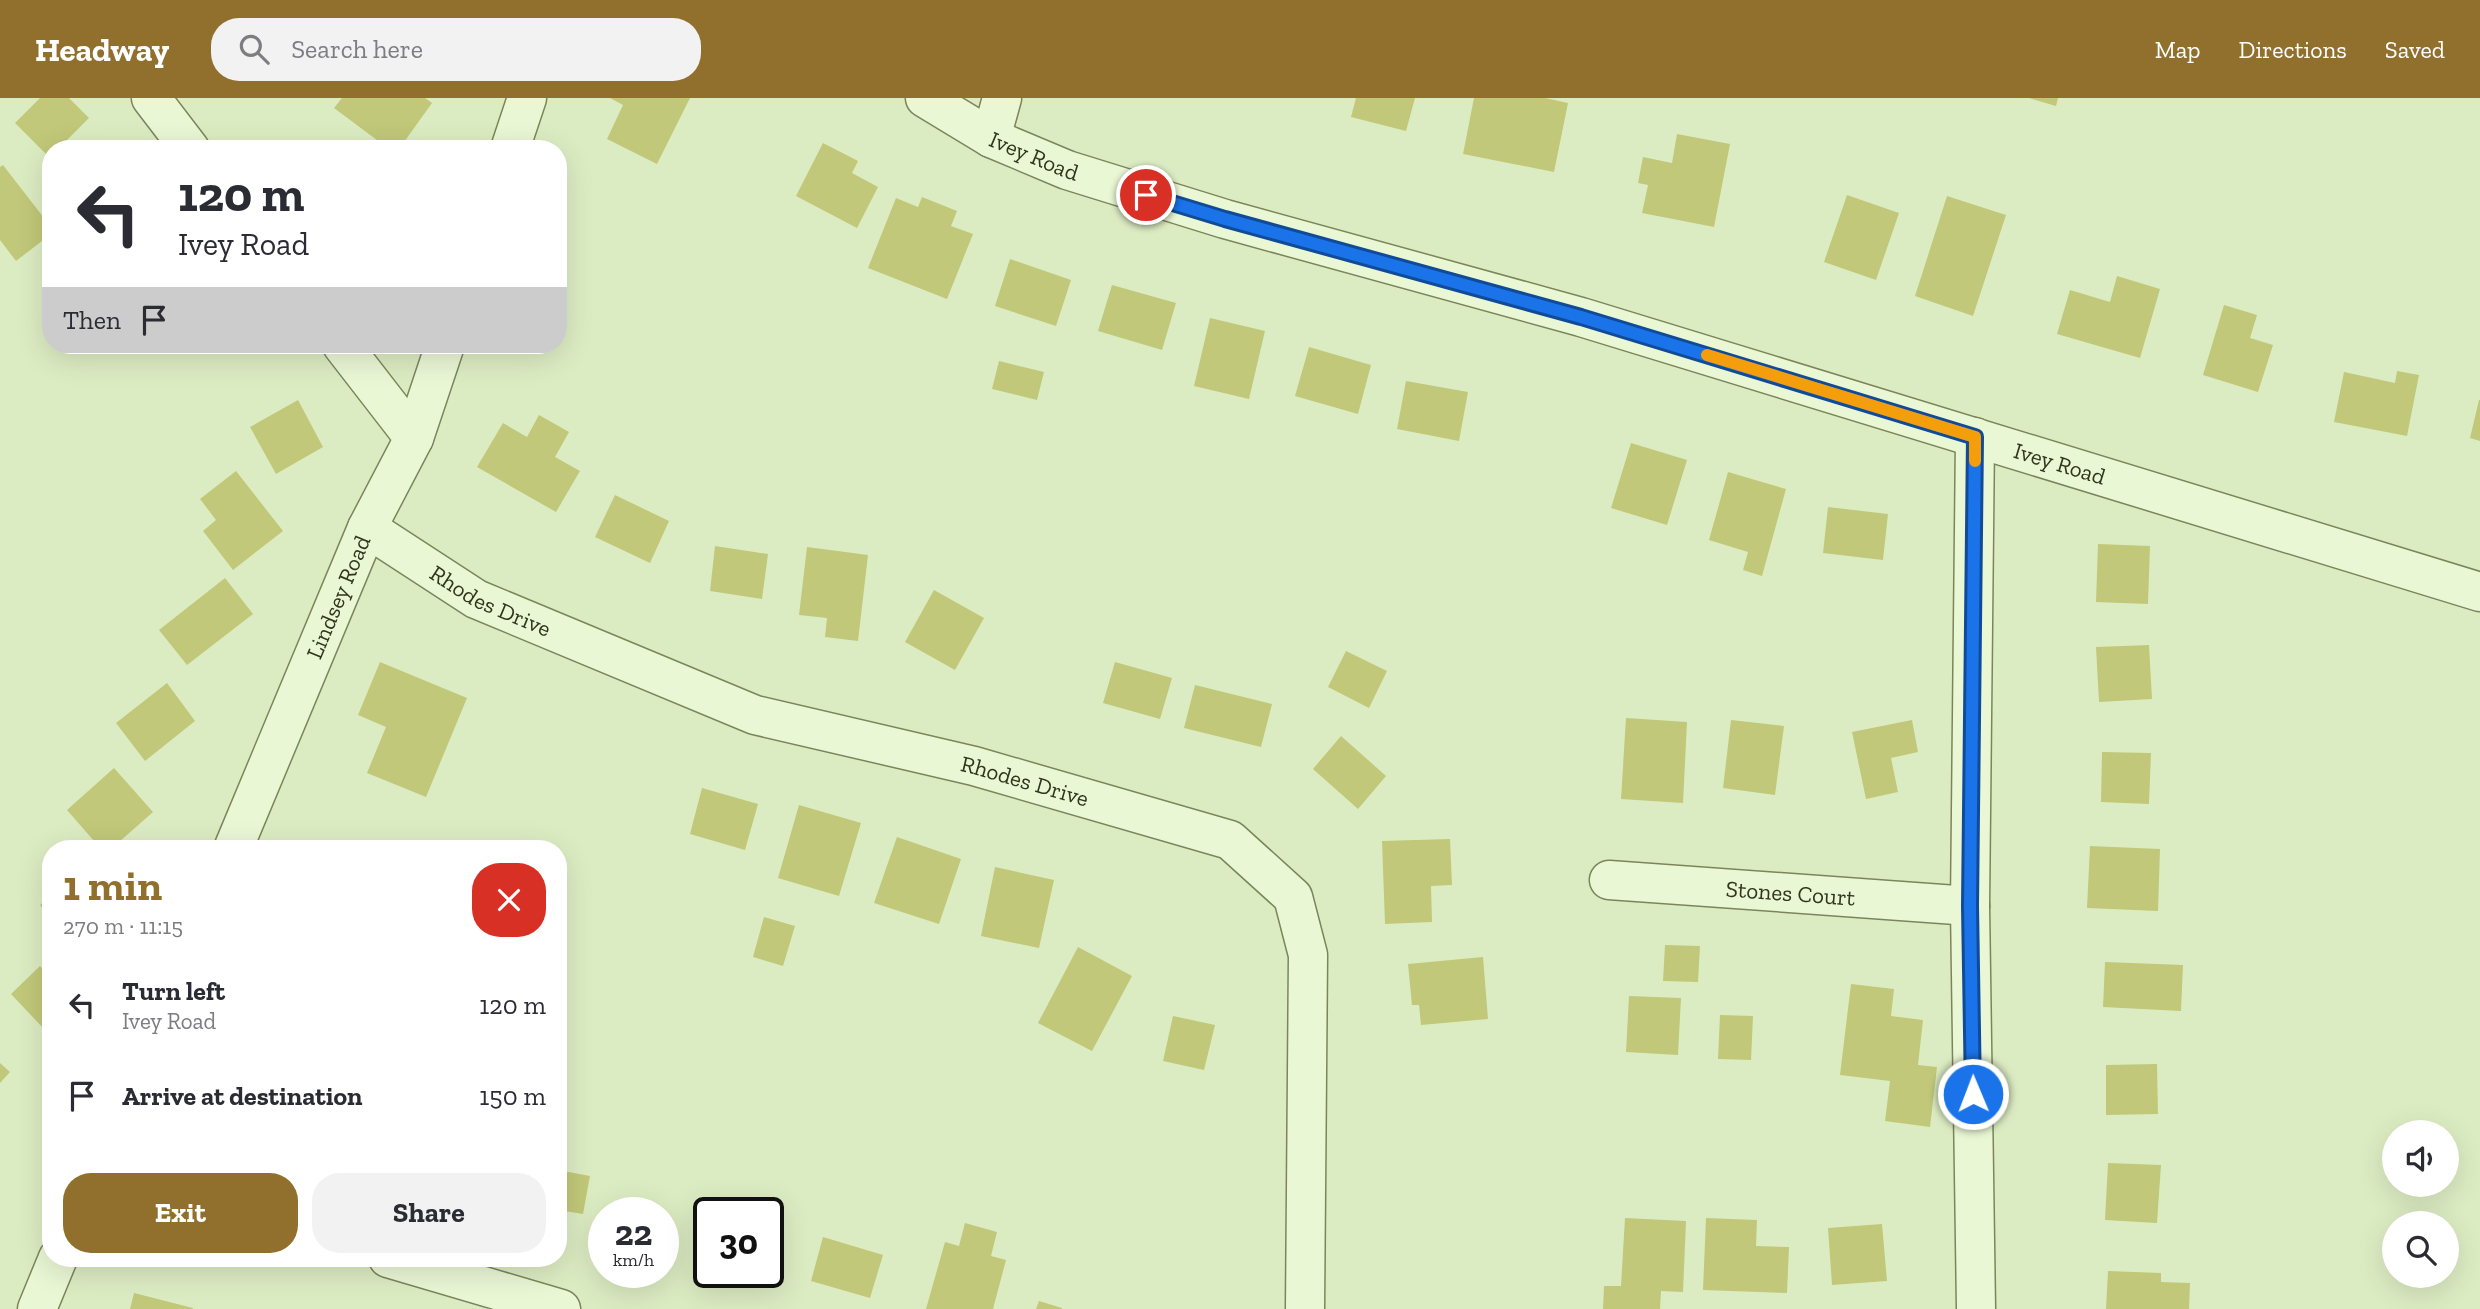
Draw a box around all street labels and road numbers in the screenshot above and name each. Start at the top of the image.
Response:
street label: Ivey Road [985,125,1082,187]
street label: Ivey Road [2011,436,2109,491]
street label: Lindsey Road [300,531,377,663]
street label: Rhodes Drive [425,559,555,643]
street label: Rhodes Drive [958,749,1092,812]
street label: Stones Court [1725,874,1857,912]

